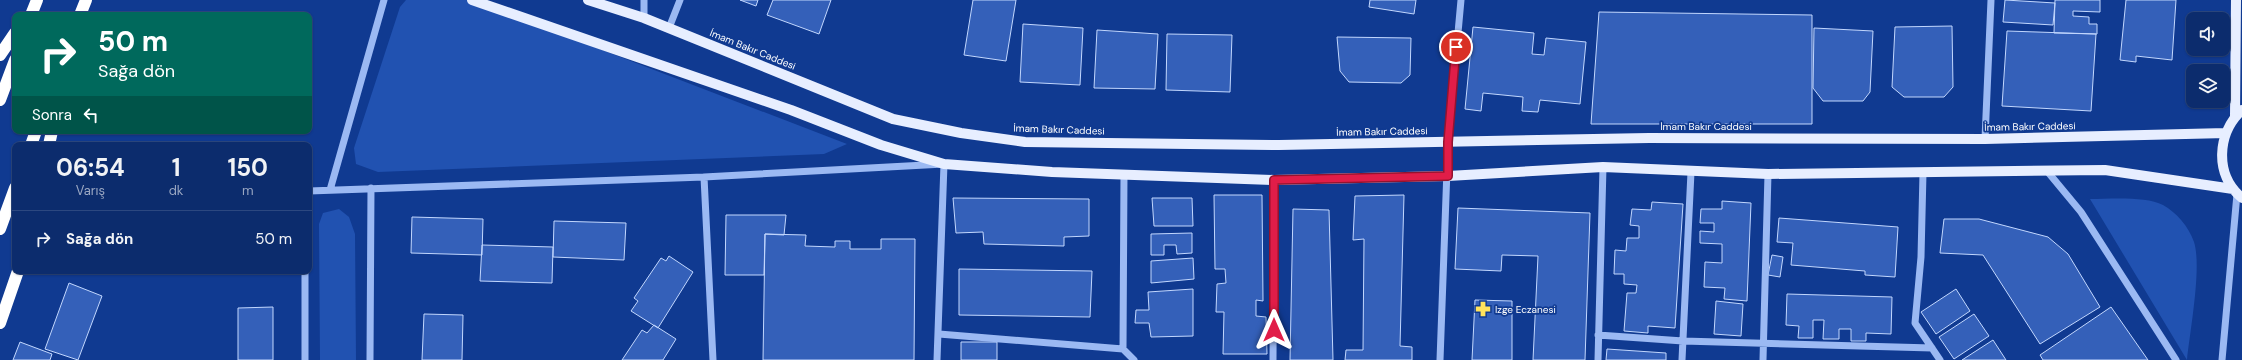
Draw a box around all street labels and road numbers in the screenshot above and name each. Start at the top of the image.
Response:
street label: İmam Bakır Caddesi [708,26,798,73]
street label: İmam Bakır Caddesi [1984,119,2076,134]
street label: İmam Bakır Caddesi [1660,120,1752,133]
street label: İmam Bakır Caddesi [1013,121,1105,138]
street label: İmam Bakır Caddesi [1336,124,1428,139]

